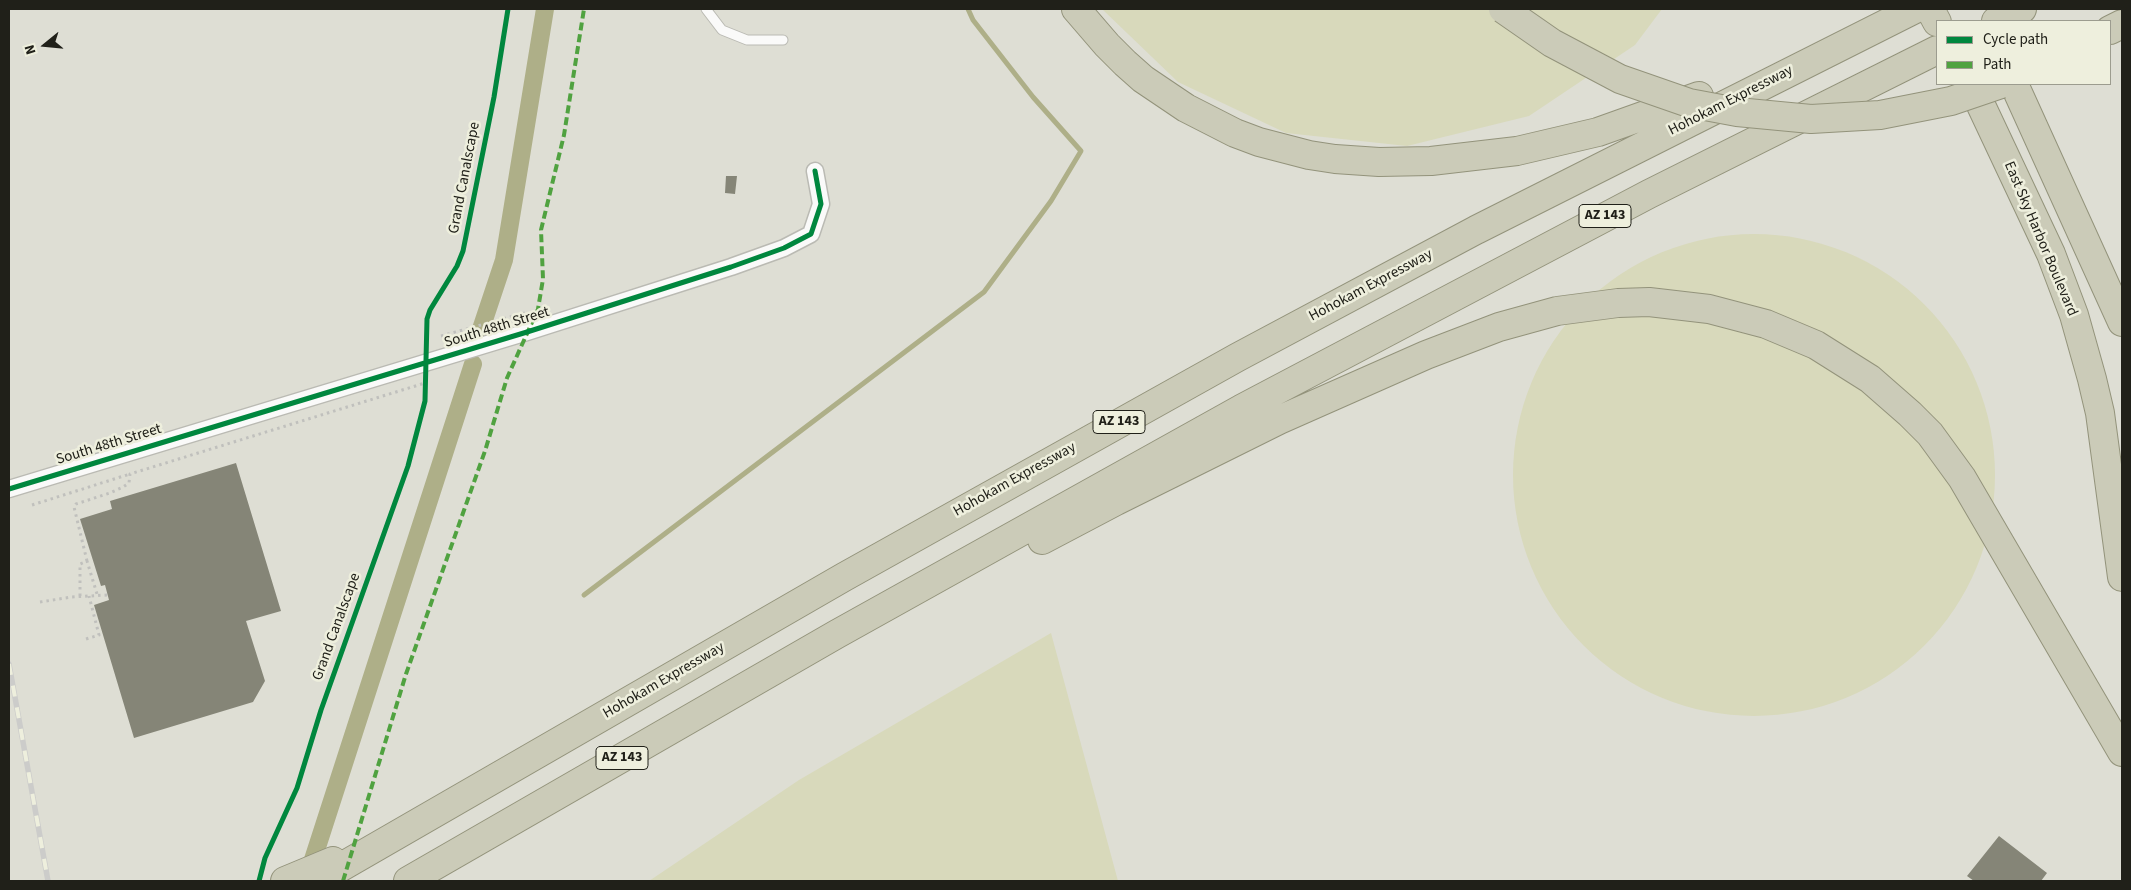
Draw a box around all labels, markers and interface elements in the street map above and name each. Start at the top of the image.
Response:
north arrow [20,20,70,70]
legend [1936,20,2111,85]
text: Cycle path [1983,29,2048,50]
text: N [20,42,42,57]
text: Path [1983,54,2011,75]
street label: Hohokam Expressway [1666,62,1796,140]
street label: Grand Canalscape [445,121,485,235]
street label: East Sky Harbor Boulevard [1999,159,2081,319]
road number: AZ 143 [1579,205,1631,228]
street label: Hohokam Expressway [1306,246,1436,326]
street label: South 48th Street [442,303,552,353]
road number: AZ 143 [1093,411,1145,434]
street label: South 48th Street [54,420,164,470]
street label: Hohokam Expressway [951,439,1079,521]
street label: Grand Canalscape [309,571,365,683]
street label: Hohokam Expressway [600,639,728,723]
road number: AZ 143 [596,746,648,770]

